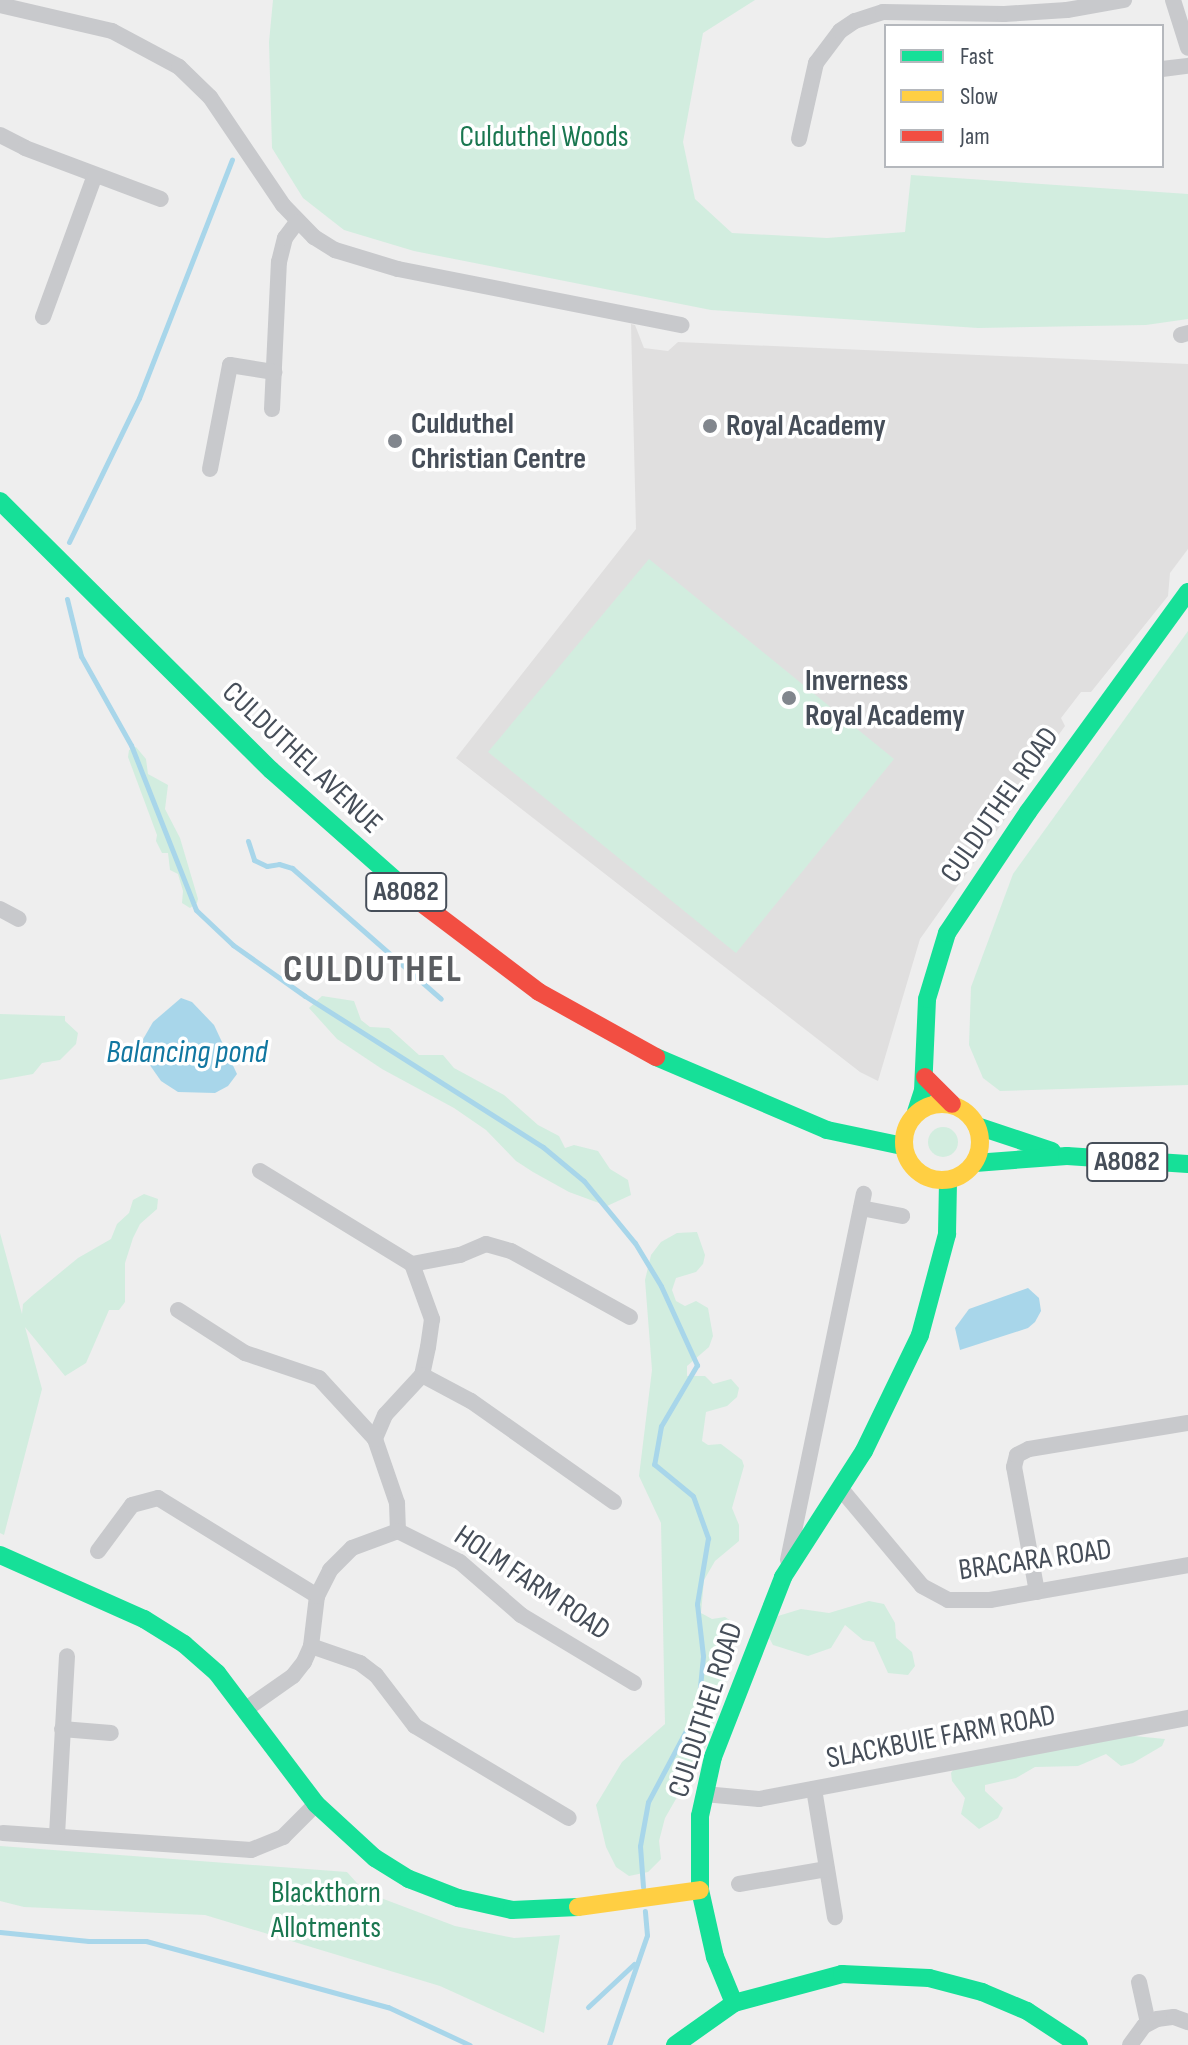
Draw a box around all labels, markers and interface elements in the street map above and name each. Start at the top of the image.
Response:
legend [884,24,1164,168]
text: Fast [960,42,994,71]
text: Slow [960,82,998,111]
park label: Culduthel Woods [459,119,629,155]
text: Jam [960,122,990,151]
place label: Culduthel Christian Centre [411,406,586,476]
place label: Royal Academy [726,408,886,444]
marker: Royal Academy [701,417,719,435]
marker: Culduthel Christian Centre [386,432,404,450]
place label: Inverness Royal Academy [805,663,965,734]
street label: CULDUTHEL AVENUE [214,675,390,841]
marker: Inverness Royal Academy [780,689,798,707]
street label: CULDUTHEL ROAD [933,720,1067,890]
road number: A8082 [364,868,448,916]
district label: CULDUTHEL [283,947,463,993]
water label: Balancing pond [106,1034,268,1072]
road number: A8082 [1085,1138,1169,1186]
street label: HOLM FARM ROAD [447,1518,617,1648]
street label: BRACARA ROAD [956,1531,1114,1589]
street label: CULDUTHEL ROAD [661,1618,751,1802]
street label: SLACKBUIE FARM ROAD [823,1697,1059,1777]
park label: Blackthorn Allotments [271,1875,381,1946]

